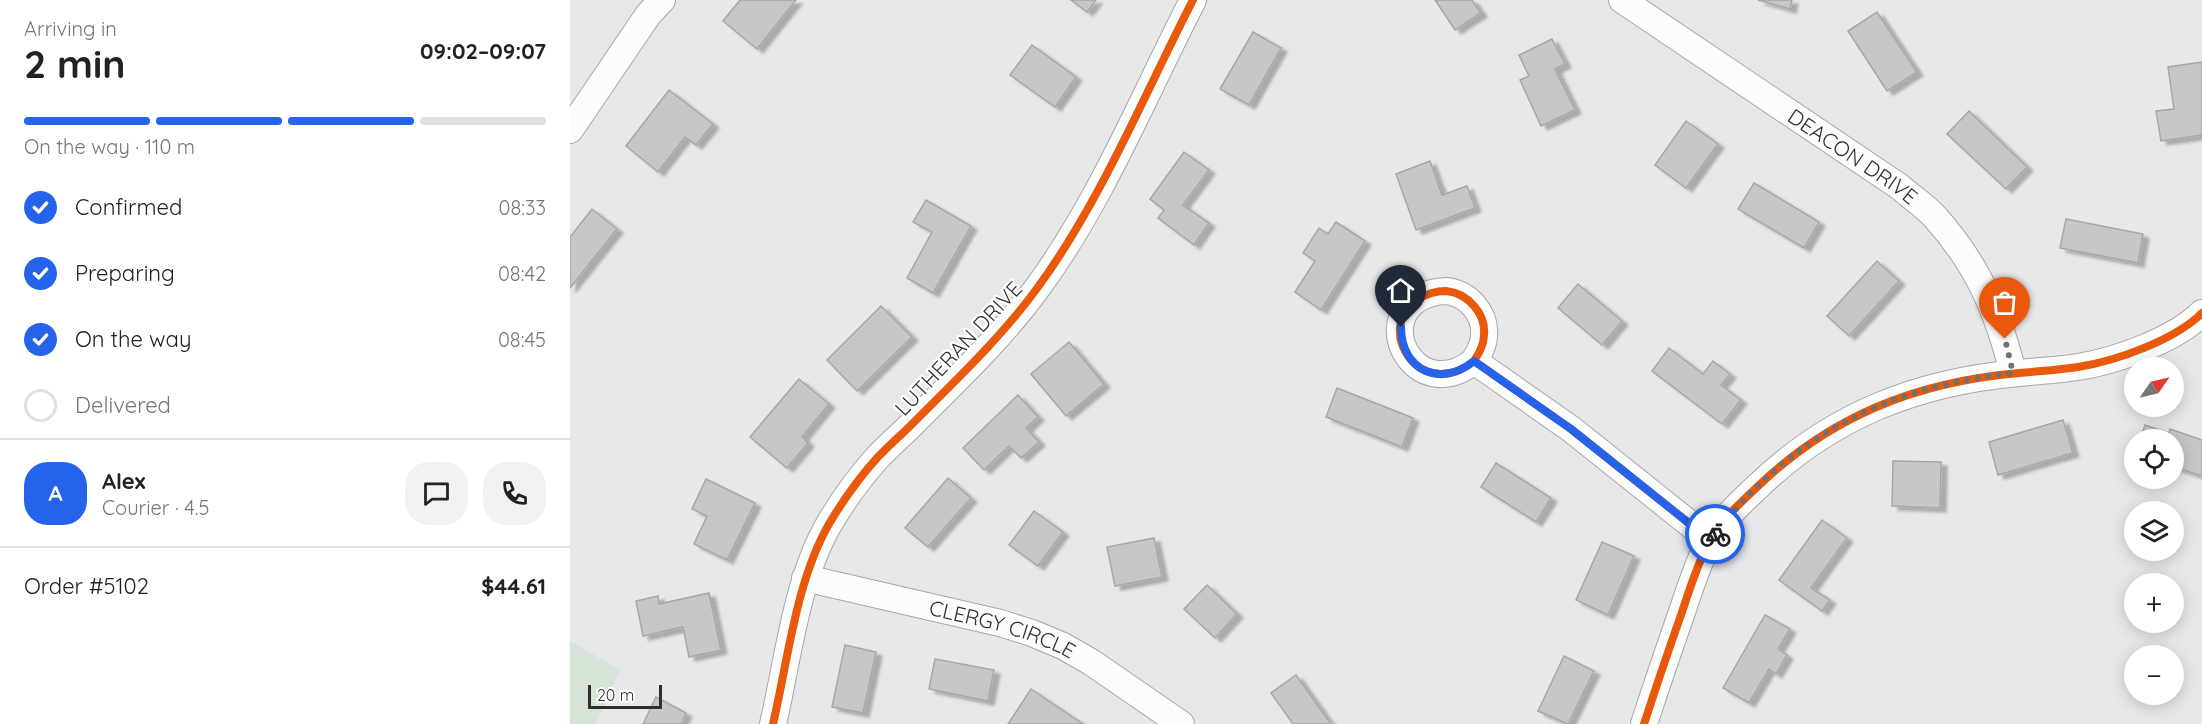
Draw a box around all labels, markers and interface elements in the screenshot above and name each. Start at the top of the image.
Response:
text: Arriving in [24,16,117,41]
text: 09:02–09:07 [420,37,546,65]
text: 2 min [24,39,126,88]
street label: DEACON DRIVE [1783,103,1923,210]
text: On the way · 110 m [24,134,195,159]
icon: check [24,191,57,224]
text: Confirmed [75,193,182,221]
text: 08:33 [499,195,546,220]
icon: check [24,257,57,290]
text: Preparing [75,259,175,287]
text: 08:42 [498,261,546,286]
pin [1375,265,1426,327]
icon: home [1384,274,1417,307]
street label: LUTHERAN DRIVE [889,275,1027,421]
pin [1979,277,2030,339]
icon: bag [1988,286,2021,319]
icon: check [24,323,57,356]
text: On the way [75,325,191,353]
text: 08:45 [498,327,546,352]
north arrow [2124,357,2184,417]
map controls [2124,357,2184,705]
text: Delivered [75,391,171,419]
button: locate [2124,429,2184,489]
button: chat [405,462,468,525]
button: phone [483,462,546,525]
text: Alex [102,467,145,495]
text: A [48,479,63,507]
text: Courier · 4.5 [102,495,209,520]
button: layers [2124,501,2184,561]
courier [1685,504,1745,564]
icon: bike [1699,518,1732,551]
text: Order #5102 [24,572,149,600]
text: $44.61 [481,572,546,600]
button: + [2124,573,2184,633]
street label: CLERGY CIRCLE [927,594,1080,664]
button: − [2124,645,2184,705]
scale bar [588,682,662,710]
text: 20 m [597,685,634,705]

